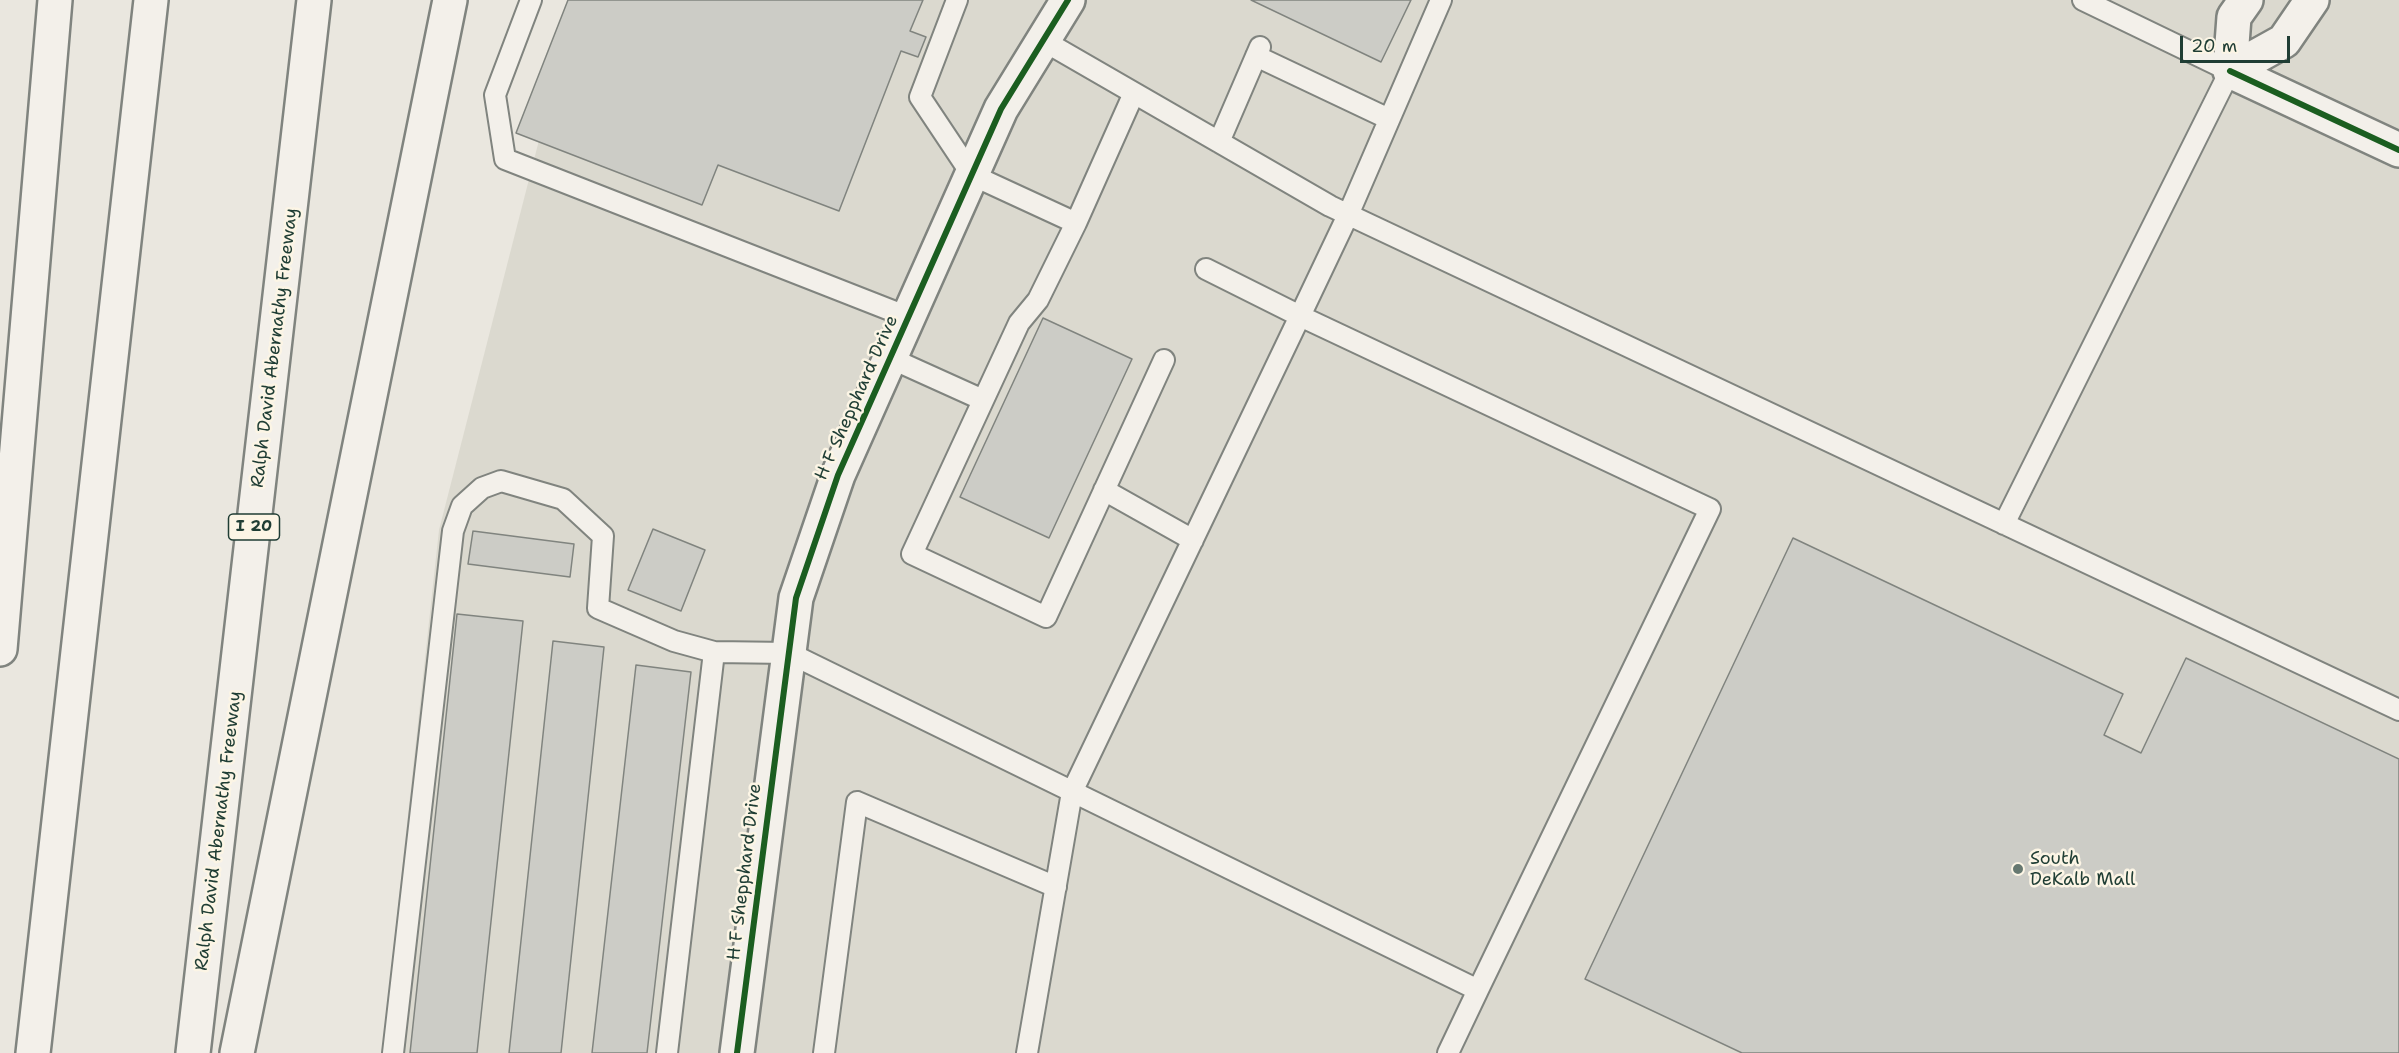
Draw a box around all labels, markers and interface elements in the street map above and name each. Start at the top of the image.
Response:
scale bar [2183,24,2292,62]
text: 20 m [2191,34,2237,58]
street label: Ralph David Abernathy Freeway [247,207,303,489]
street label: H F Shepphard Drive [811,312,903,484]
road number: I 20 [228,514,280,540]
street label: Ralph David Abernathy Freeway [191,690,247,972]
street label: H F Shepphard Drive [723,782,767,962]
place label: South DeKalb Mall [2030,848,2136,890]
marker: South DeKalb Mall [2011,862,2025,876]

